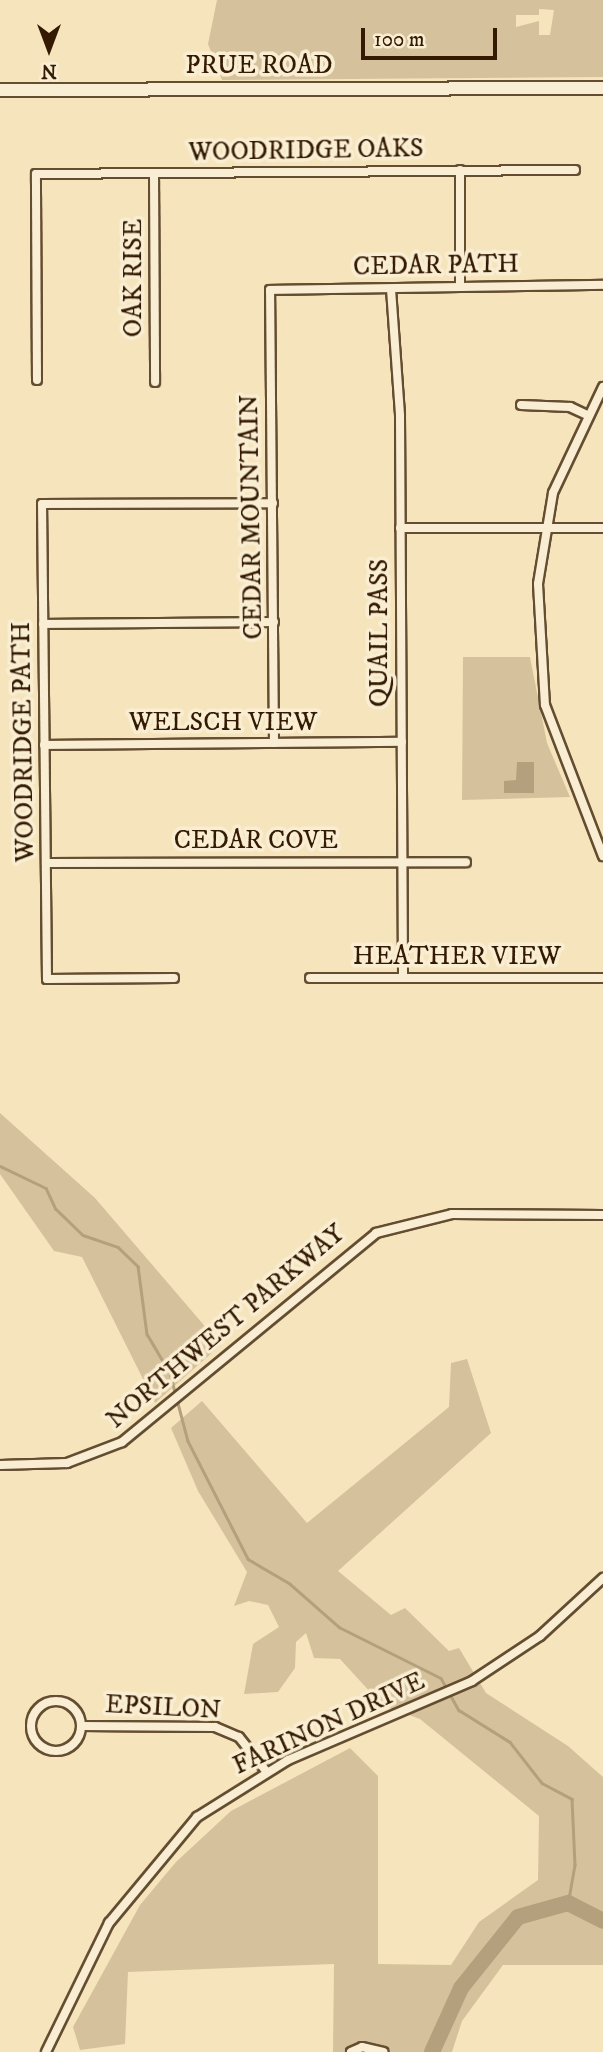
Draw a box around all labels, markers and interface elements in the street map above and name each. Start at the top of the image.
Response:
north arrow [14,14,84,84]
scale bar [365,14,502,58]
text: 100 m [374,27,425,53]
street label: PRUE ROAD [185,50,333,82]
text: N [41,59,57,82]
street label: WOODRIDGE OAKS [188,133,424,169]
street label: OAK RISE [118,219,150,337]
street label: CEDAR PATH [353,249,519,283]
street label: CEDAR MOUNTAIN [234,394,270,640]
street label: QUAIL PASS [364,559,396,707]
street label: WOODRIDGE PATH [6,622,42,862]
street label: WELSCH VIEW [129,707,317,739]
street label: CEDAR COVE [174,825,338,857]
street label: HEATHER VIEW [353,941,561,973]
street label: NORTHWEST PARKWAY [101,1218,351,1436]
street label: FARINON DRIVE [228,1666,430,1782]
street label: EPSILON [104,1689,222,1727]

